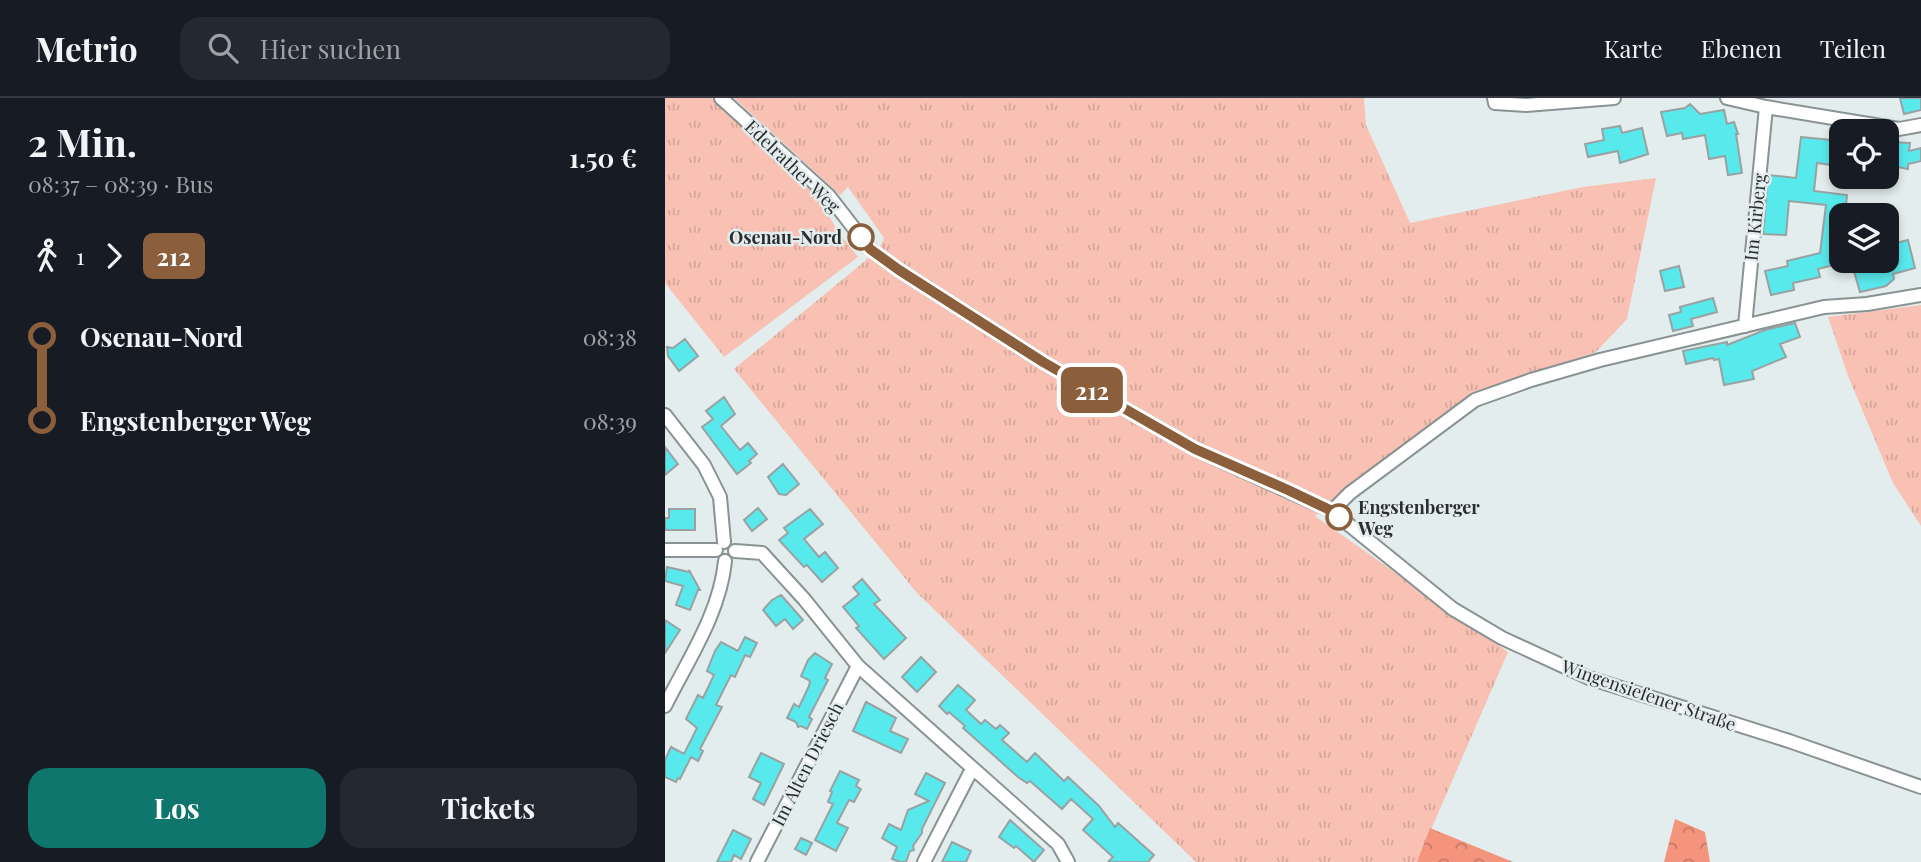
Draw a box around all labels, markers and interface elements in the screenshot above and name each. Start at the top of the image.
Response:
search box [180,17,670,80]
text: Metrio [35,26,138,70]
icon: search [204,29,242,67]
text: Hier suchen [260,31,401,66]
text: Karte [1604,32,1663,64]
text: Ebenen [1701,32,1782,64]
text: Teilen [1820,32,1886,64]
street label: Edelrather Weg [740,114,846,218]
text: 2 Min. [28,116,137,167]
map controls [1829,119,1899,273]
button: locate [1829,119,1899,189]
text: 1.50 € [569,140,637,175]
text: 08:37 – 08:39 · Bus [28,168,213,199]
street label: Im Kirberg [1738,171,1772,262]
button: layers [1829,203,1899,273]
marker: Osenau-Nord [848,224,874,250]
place label: Osenau-Nord [729,225,842,249]
icon: walk [28,237,66,275]
icon: forward [95,237,133,275]
text: 1 [76,240,85,271]
text: 212 [157,240,191,272]
text: Osenau-Nord [80,319,243,354]
text: 08:38 [583,321,637,352]
line badge: 212 [1052,367,1132,413]
text: 212 [1075,374,1109,406]
text: Engstenberger Weg [80,403,311,438]
text: 08:39 [583,405,637,436]
place label: Engstenberger Weg [1357,495,1480,540]
marker: Engstenberger Weg [1326,504,1352,530]
street label: Wingensiefener Straße [1558,654,1739,736]
street label: Im Alten Driesch [765,698,849,830]
button: Los [28,768,326,848]
button: Tickets [340,768,637,848]

